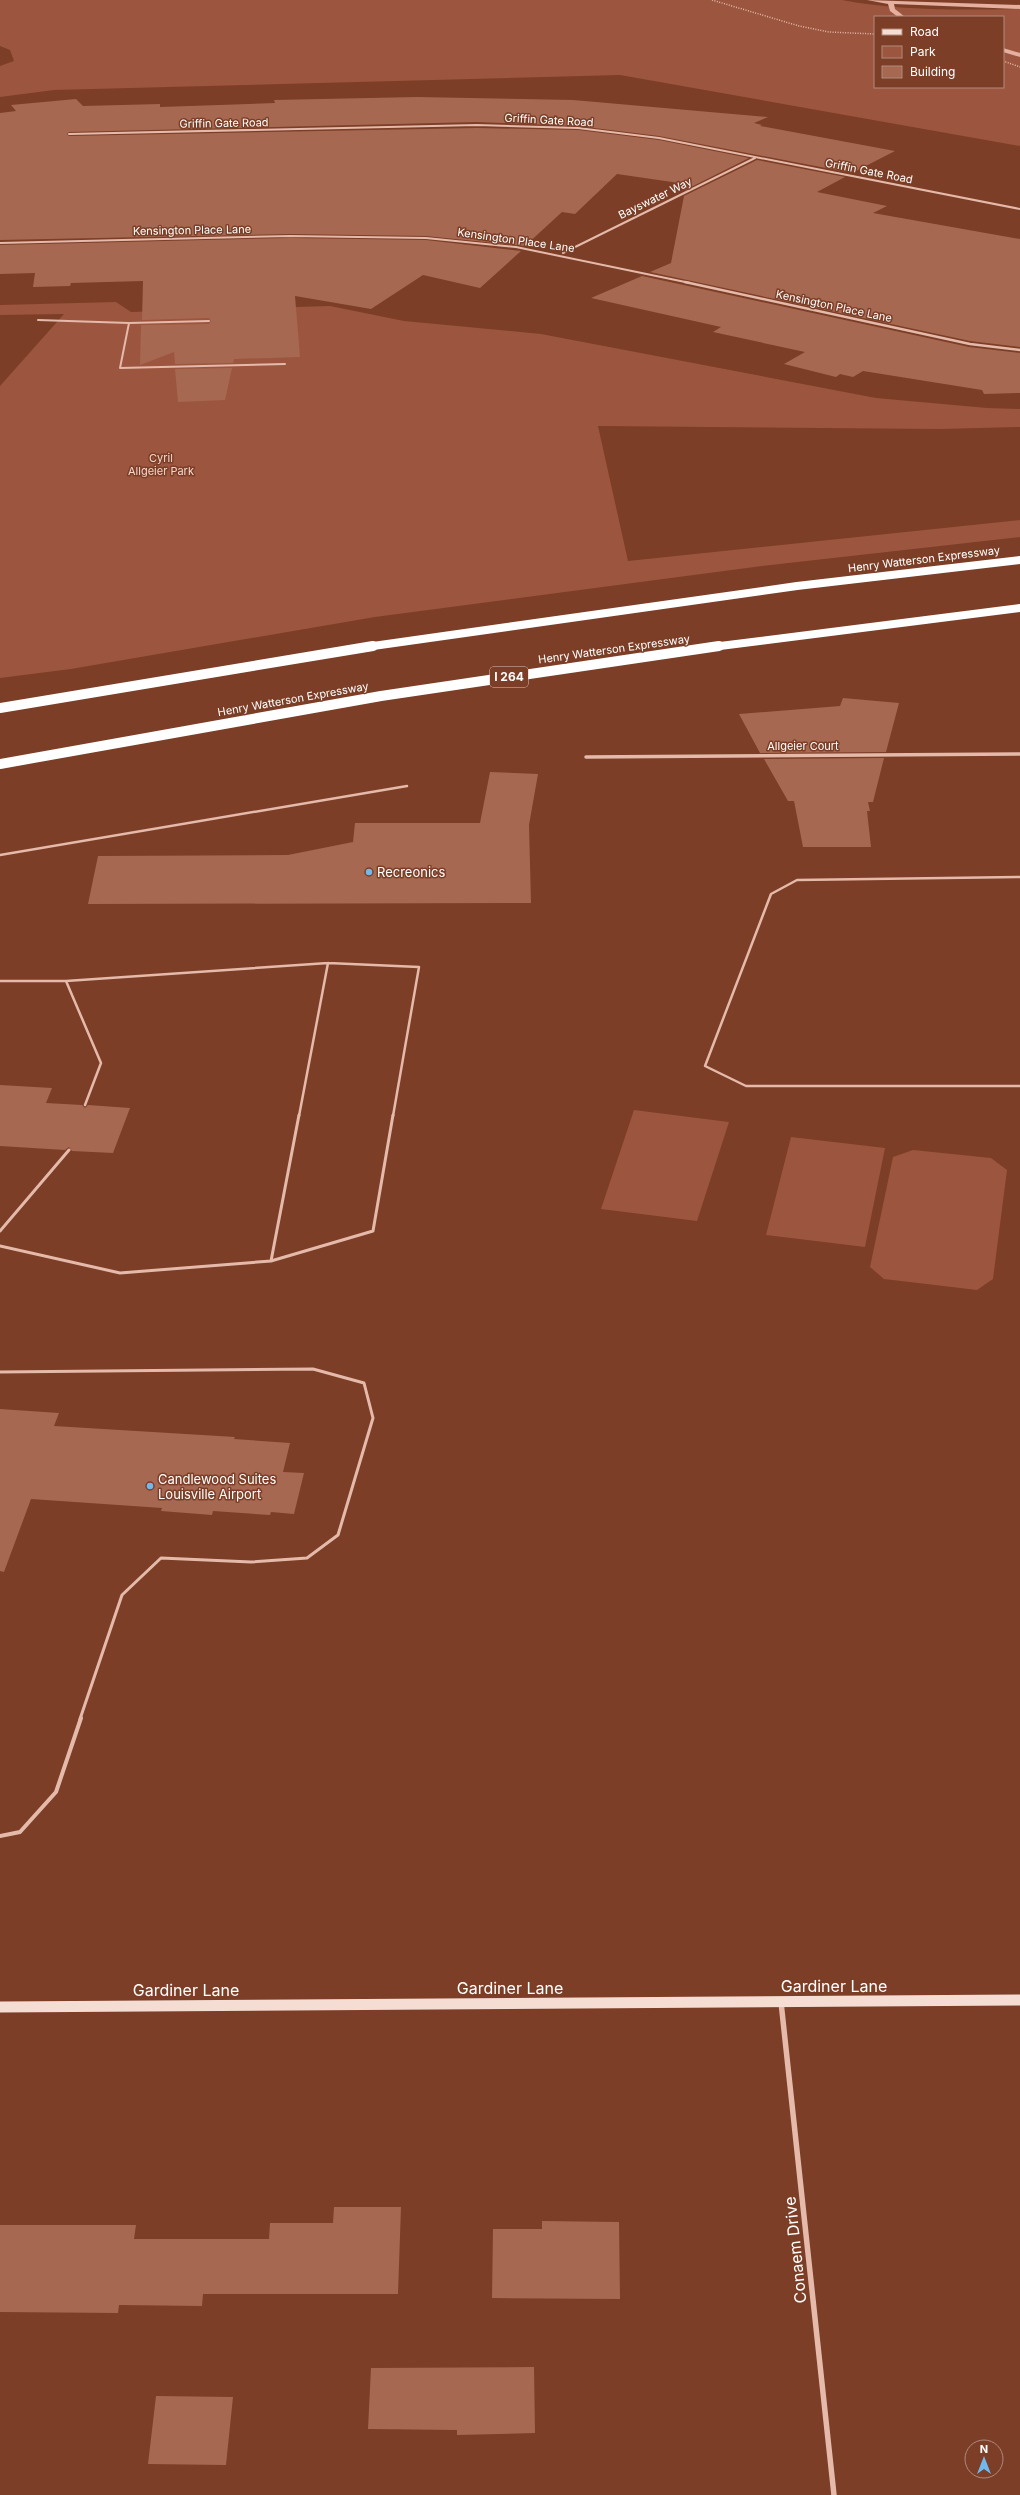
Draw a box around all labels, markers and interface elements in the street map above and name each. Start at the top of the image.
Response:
legend [874,16,1004,88]
text: Road [910,24,939,39]
text: Park [910,44,936,59]
text: Building [910,64,955,79]
street label: Griffin Gate Road [504,111,594,129]
street label: Griffin Gate Road [179,115,269,131]
street label: Griffin Gate Road [824,156,914,186]
street label: Bayswater Way [616,174,694,222]
street label: Kensington Place Lane [133,222,251,238]
street label: Kensington Place Lane [456,225,576,255]
street label: Kensington Place Lane [775,287,893,325]
park label: Cyril Allgeier Park [128,451,194,478]
street label: Henry Watterson Expressway [847,543,1001,575]
street label: Henry Watterson Expressway [537,631,691,667]
road number: I 264 [490,667,528,687]
street label: Henry Watterson Expressway [216,679,370,719]
street label: Allgeier Court [767,739,839,753]
place label: Recreonics [377,864,445,880]
marker: Recreonics [364,867,374,877]
place label: Candlewood Suites Louisville Airport [158,1471,276,1502]
marker: Candlewood Suites Louisville Airport [145,1481,155,1491]
street label: Gardiner Lane [781,1976,887,1996]
street label: Gardiner Lane [457,1978,563,1998]
street label: Gardiner Lane [133,1980,239,2000]
street label: Conaem Drive [779,2196,811,2304]
north arrow [964,2439,1004,2479]
text: N [980,2442,988,2456]

